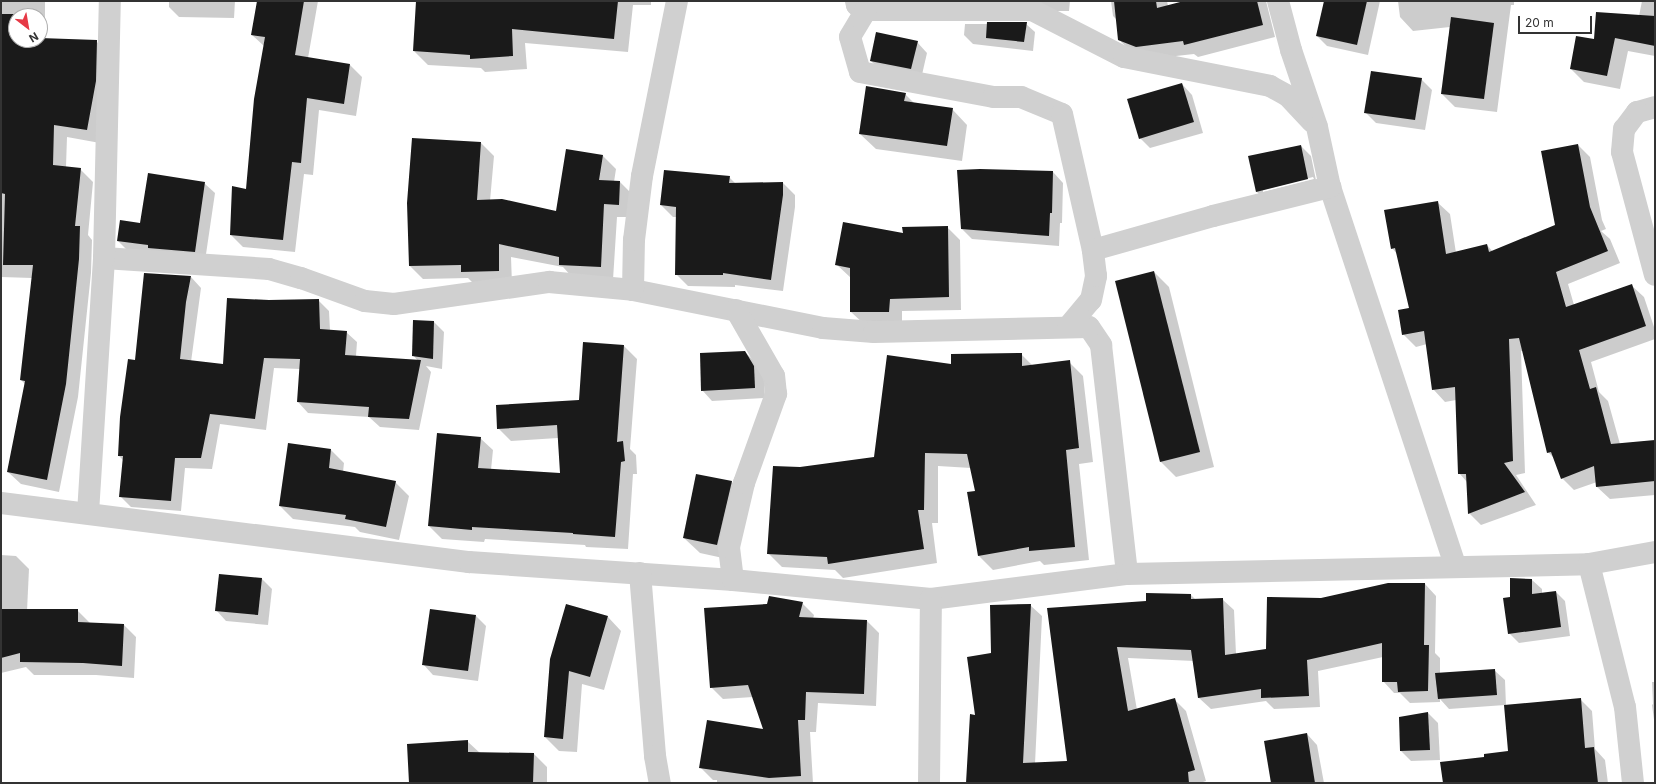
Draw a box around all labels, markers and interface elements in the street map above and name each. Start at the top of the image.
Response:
north arrow [8,8,48,48]
scale bar [1520,8,1594,34]
text: 20 m [1525,15,1554,30]
text: N [26,29,41,46]

